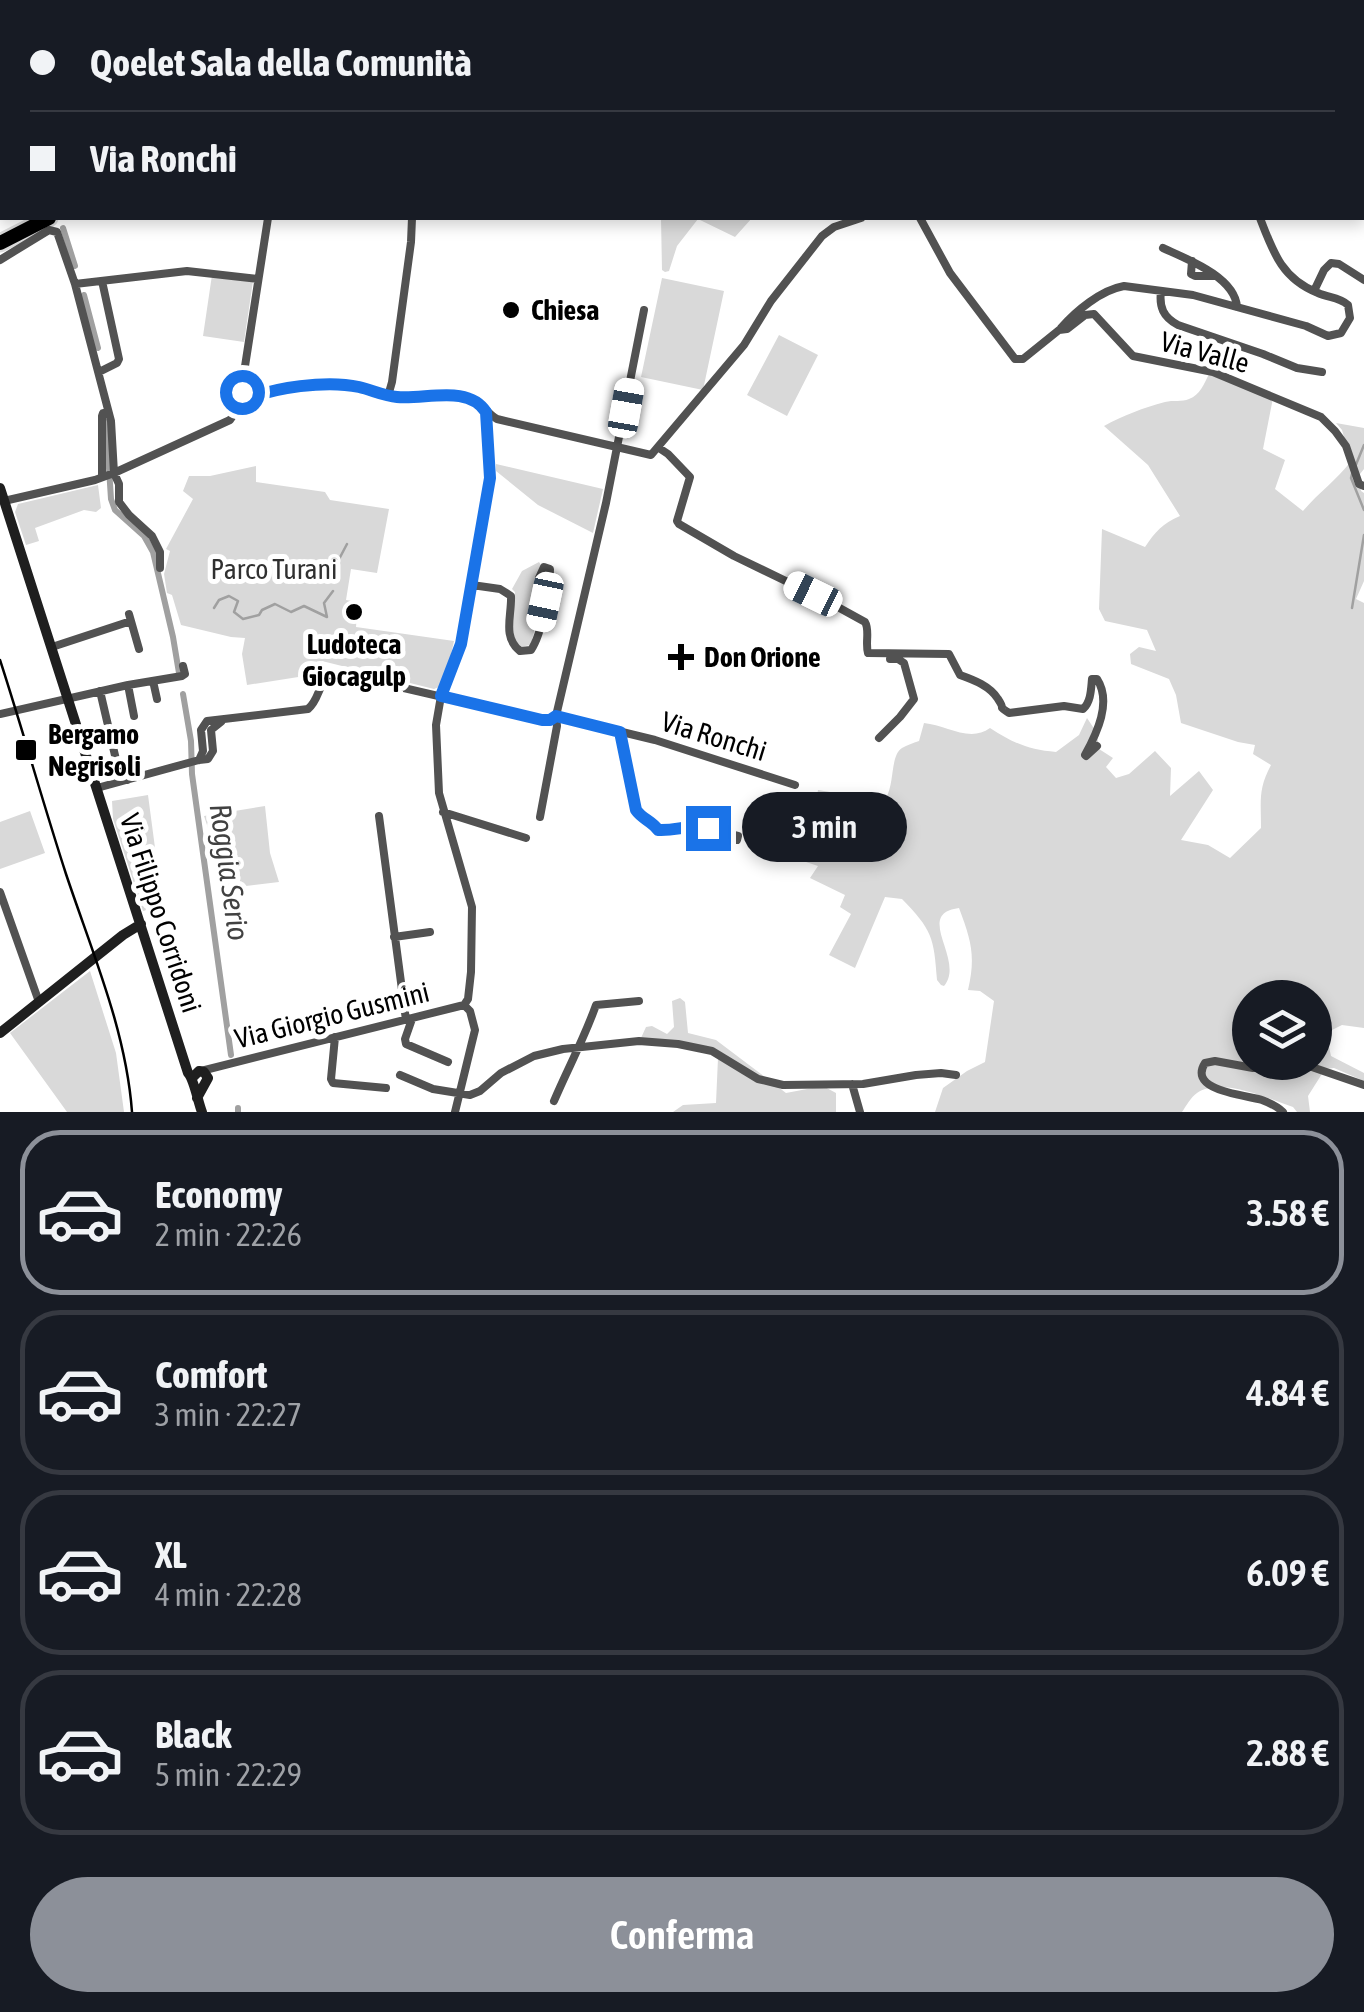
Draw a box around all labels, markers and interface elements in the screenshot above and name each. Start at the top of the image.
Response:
text: Qoelet Sala della Comunità [90,41,472,84]
text: Via Ronchi [90,137,237,180]
place label: Chiesa [531,294,599,326]
marker: Chiesa [500,299,522,321]
street label: Via Valle [1157,325,1253,379]
route start [220,370,265,415]
car [606,376,646,440]
park label: Parco Turani [211,553,337,585]
car [779,567,847,621]
car [524,570,566,634]
marker: Ludoteca Giocagulp [343,601,365,623]
place label: Ludoteca Giocagulp [302,628,406,692]
place label: Don Orione [704,641,821,673]
marker: Don Orione [668,644,694,670]
street label: Via Ronchi [658,705,770,767]
place label: Bergamo Negrisoli [48,718,141,782]
marker: Bergamo Negrisoli [13,737,39,763]
callout: 3 min [743,793,908,863]
water label: Roggia Serio [204,801,256,942]
route end [686,806,731,851]
text: 3 min [792,808,857,845]
street label: Via Filippo Corridoni [114,809,208,1017]
street label: Via Giorgio Gusmini [231,975,433,1055]
map controls [1232,980,1332,1080]
button: layers [1232,980,1332,1080]
icon: car [35,1168,125,1258]
text: Economy [155,1173,282,1216]
text: 3.58 € [1246,1191,1329,1234]
text: 2 min · 22:26 [155,1216,302,1253]
icon: car [35,1348,125,1438]
text: Comfort [155,1353,267,1396]
text: 4.84 € [1246,1371,1329,1414]
text: 3 min · 22:27 [155,1396,302,1433]
icon: car [35,1528,125,1618]
text: XL [155,1533,187,1576]
text: 6.09 € [1246,1551,1329,1594]
text: 4 min · 22:28 [155,1576,302,1613]
icon: car [35,1708,125,1798]
text: Black [155,1713,232,1756]
text: 2.88 € [1246,1731,1329,1774]
text: 5 min · 22:29 [155,1756,302,1793]
button: Conferma [30,1877,1334,1992]

